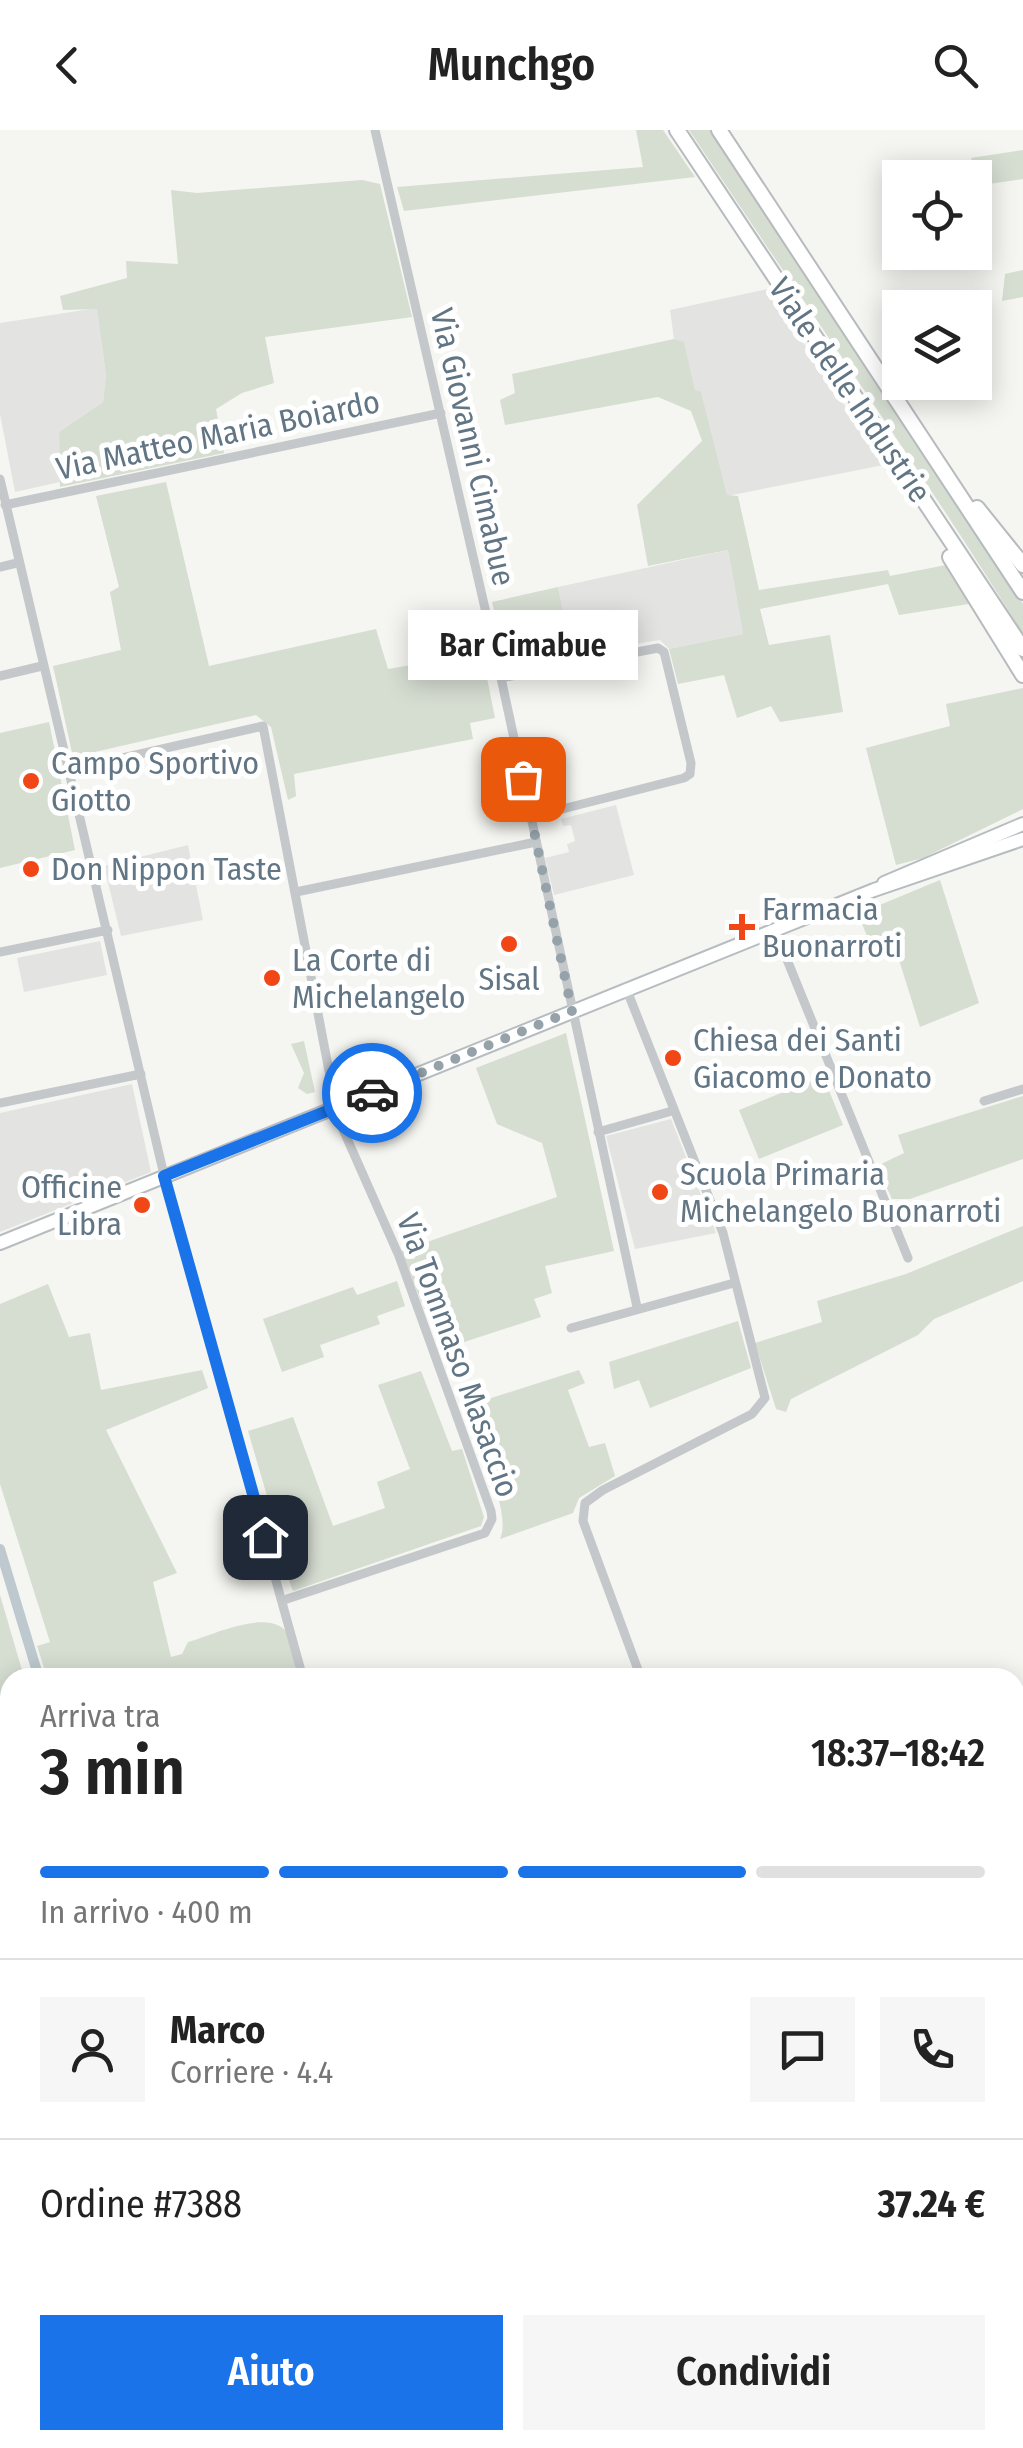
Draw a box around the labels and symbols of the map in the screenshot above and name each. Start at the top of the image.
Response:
street label: Viale delle Industrie [761,270,939,510]
street label: Via Giovanni Cimabue [423,305,523,589]
street label: Via Matteo Maria Boiardo [53,382,383,488]
callout: Bar Cimabue [408,609,638,679]
pin [481,737,566,822]
place label: Campo Sportivo Giotto [51,744,259,819]
marker: Campo Sportivo Giotto [20,770,42,792]
place label: Don Nippon Taste [51,850,282,888]
marker: Don Nippon Taste [20,858,42,880]
place label: Farmacia Buonarroti [762,890,902,965]
marker: Farmacia Buonarroti [731,916,753,938]
marker: Sisal [498,933,520,955]
place label: La Corte di Michelangelo [292,941,465,1016]
place label: Sisal [478,960,540,998]
marker: La Corte di Michelangelo [261,967,283,989]
place label: Chiesa dei Santi Giacomo e Donato [693,1021,932,1096]
courier [322,1043,422,1143]
marker: Chiesa dei Santi Giacomo e Donato [662,1047,684,1069]
place label: Scuola Primaria Michelangelo Buonarroti [680,1155,1001,1230]
place label: Officine Libra [21,1168,122,1243]
marker: Scuola Primaria Michelangelo Buonarroti [649,1181,671,1203]
marker: Officine Libra [131,1194,153,1216]
street label: Via Tommaso Masaccio [389,1208,527,1502]
pin [223,1495,308,1580]

